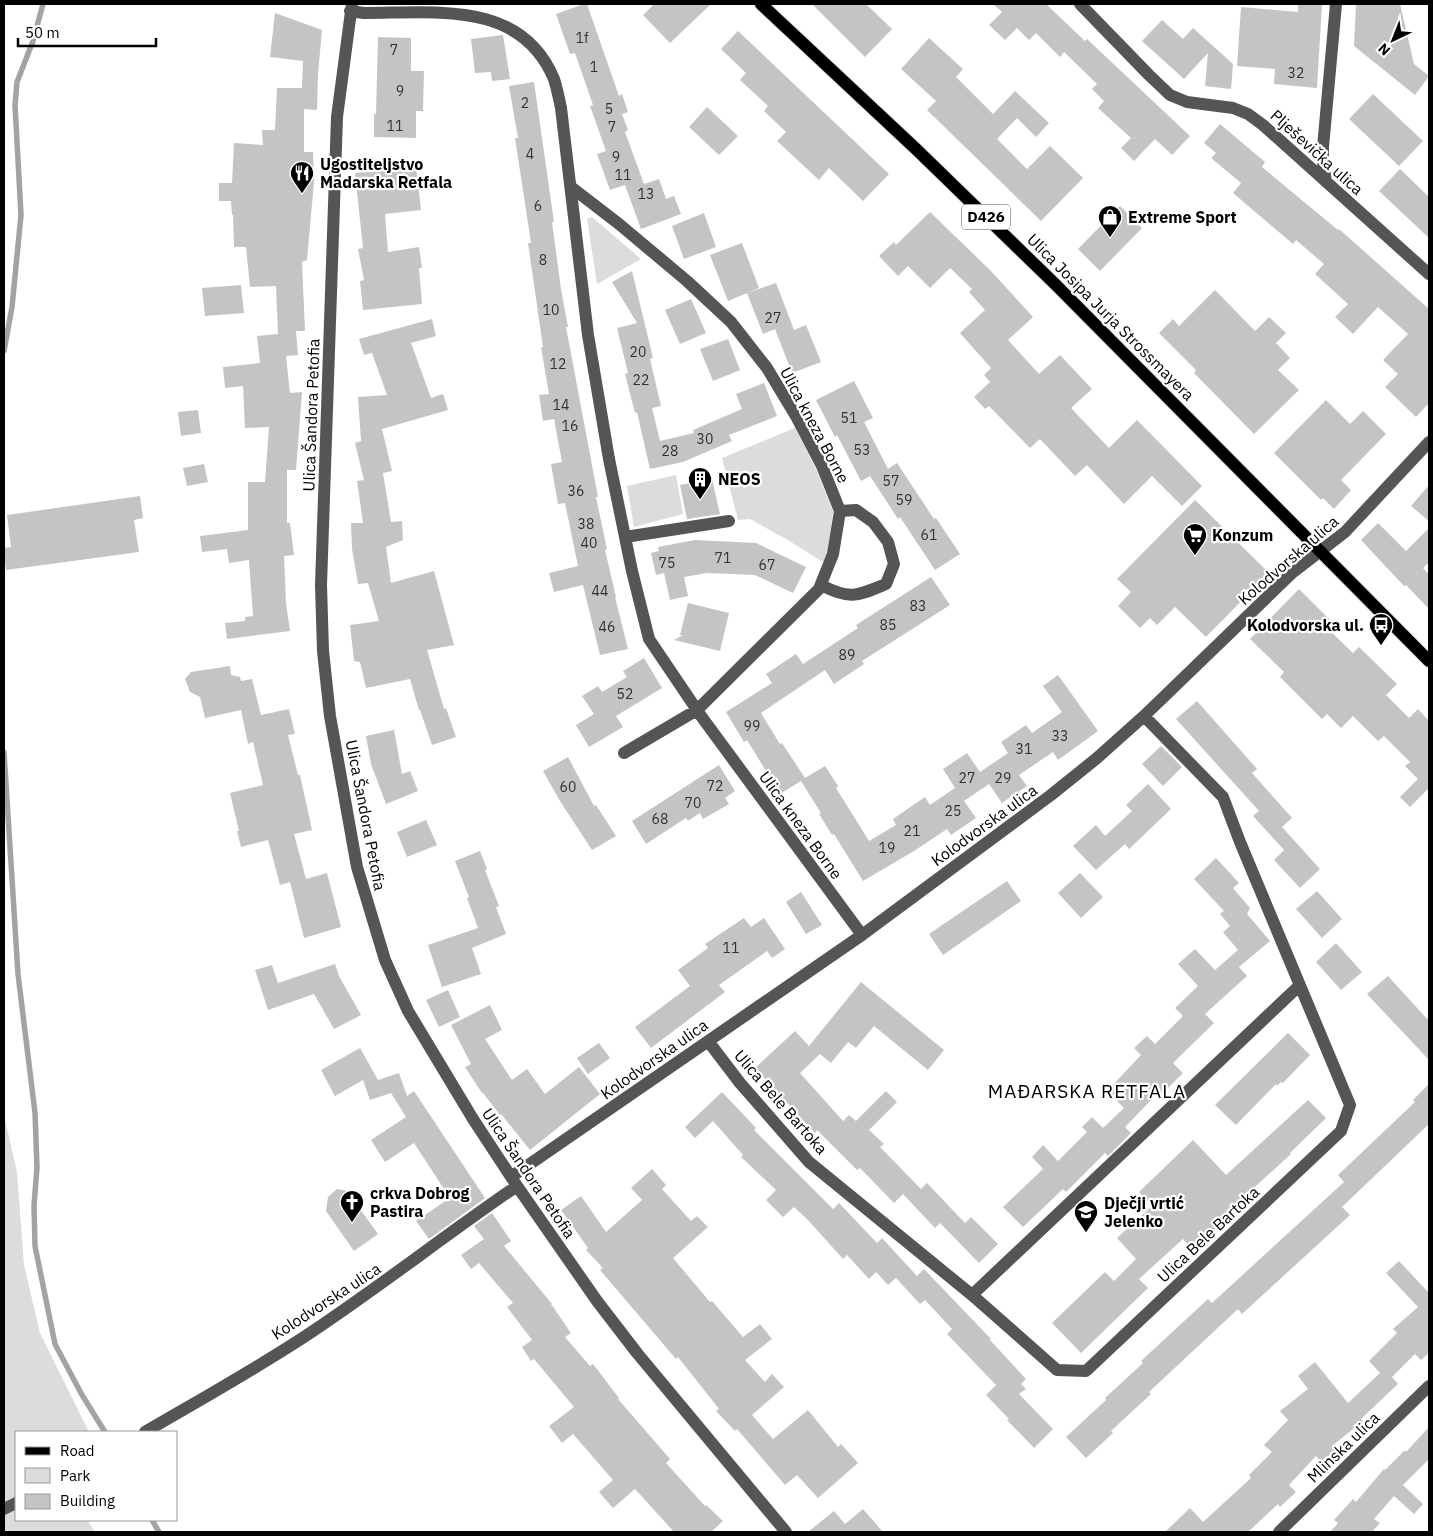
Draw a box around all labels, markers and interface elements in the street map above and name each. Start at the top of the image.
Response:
scale bar [18,15,155,47]
north arrow [1368,15,1418,65]
text: 50 m [25,23,60,42]
house number: 1f [576,29,589,47]
text: N [1374,39,1394,60]
house number: 7 [390,41,398,59]
house number: 1 [590,58,598,76]
house number: 32 [1288,64,1304,82]
house number: 9 [396,82,404,100]
house number: 2 [521,94,529,112]
house number: 5 [605,100,613,118]
street label: Plješevička ulica [1266,105,1368,199]
house number: 11 [387,117,403,135]
house number: 7 [608,118,616,136]
house number: 4 [526,145,534,163]
house number: 9 [612,148,620,166]
place label: Ugostiteljstvo Madarska Retfala [320,154,452,192]
restaurant icon: Ugostiteljstvo Madarska Retfala [289,160,315,194]
house number: 11 [615,166,631,184]
house number: 13 [638,185,654,203]
house number: 6 [534,197,542,215]
road number: D426 [962,204,1010,230]
shop icon: Extreme Sport [1097,204,1123,238]
place label: Extreme Sport [1128,207,1237,227]
street label: Ulica Josipa Jurja Strossmayera [1023,229,1199,405]
house number: 8 [539,251,547,269]
house number: 10 [543,301,559,319]
house number: 27 [765,309,781,327]
street label: Ulica Šandora Petofia [297,338,324,492]
house number: 20 [630,343,646,361]
house number: 12 [550,355,566,373]
street label: Ulica kneza Borne [776,363,854,487]
house number: 22 [633,371,649,389]
house number: 14 [553,396,569,414]
house number: 51 [841,409,857,427]
house number: 16 [562,417,578,435]
house number: 30 [697,430,713,448]
house number: 53 [854,441,870,459]
house number: 28 [662,442,678,460]
building icon: NEOS [687,466,713,500]
place label: NEOS [718,469,761,489]
house number: 57 [883,472,899,490]
house number: 36 [568,482,584,500]
house number: 59 [896,491,912,509]
street label: Kolodvorska ulica [1234,511,1343,609]
house number: 38 [578,515,594,533]
supermarket icon: Konzum [1182,522,1208,556]
place label: Konzum [1212,525,1273,545]
house number: 61 [921,526,937,544]
house number: 40 [581,534,597,552]
house number: 71 [715,549,731,567]
house number: 75 [659,554,675,572]
house number: 67 [759,556,775,574]
house number: 44 [592,582,608,600]
house number: 83 [910,597,926,615]
bus stop icon: Kolodvorska ul. [1368,612,1394,646]
place label: Kolodvorska ul. [1247,615,1364,635]
house number: 85 [880,616,896,634]
house number: 46 [599,618,615,636]
house number: 89 [839,646,855,664]
house number: 52 [617,685,633,703]
house number: 99 [744,717,760,735]
house number: 33 [1052,727,1068,745]
street label: Ulica Šandora Petofia [342,738,391,892]
house number: 31 [1016,740,1032,758]
street label: Ulica kneza Borne [755,767,847,883]
house number: 27 [959,769,975,787]
house number: 29 [995,769,1011,787]
house number: 72 [707,777,723,795]
house number: 60 [560,778,576,796]
street label: Kolodvorska ulica [927,780,1041,870]
house number: 70 [685,794,701,812]
house number: 25 [945,802,961,820]
house number: 68 [652,810,668,828]
house number: 21 [904,822,920,840]
house number: 19 [879,839,895,857]
house number: 11 [723,939,739,957]
street label: Kolodvorska ulica [597,1014,712,1103]
street label: Ulica Bele Bartoka [730,1046,832,1159]
district label: MAĐARSKA RETFALA [988,1079,1186,1103]
street label: Ulica Šandora Petofia [478,1103,581,1242]
street label: Ulica Bele Bartoka [1153,1181,1263,1286]
place label: crkva Dobrog Pastira [370,1183,469,1221]
church icon: crkva Dobrog Pastira [339,1189,365,1223]
place label: Dječji vrtić Jelenko [1104,1193,1184,1231]
school or university icon: Dječji vrtić Jelenko [1073,1199,1099,1233]
street label: Kolodvorska ulica [268,1258,385,1344]
street label: Mlinska ulica [1303,1407,1384,1486]
legend [15,1431,178,1521]
text: Road [60,1441,95,1460]
text: Park [60,1466,90,1485]
text: Building [60,1491,115,1510]

